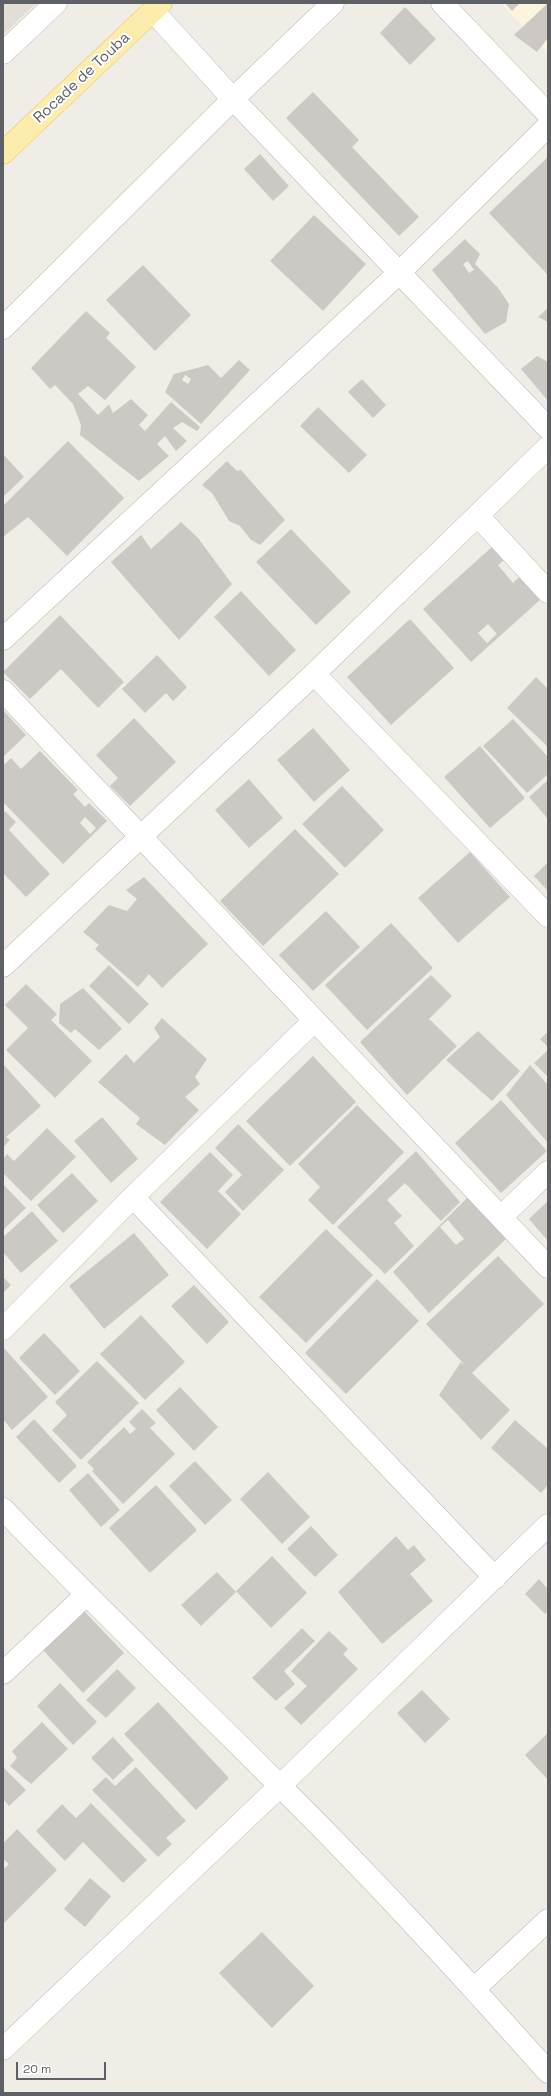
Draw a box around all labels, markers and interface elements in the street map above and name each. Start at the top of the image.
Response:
street label: Rocade de Touba [30,29,134,127]
scale bar [18,2054,108,2080]
text: 20 m [23,2061,51,2077]

